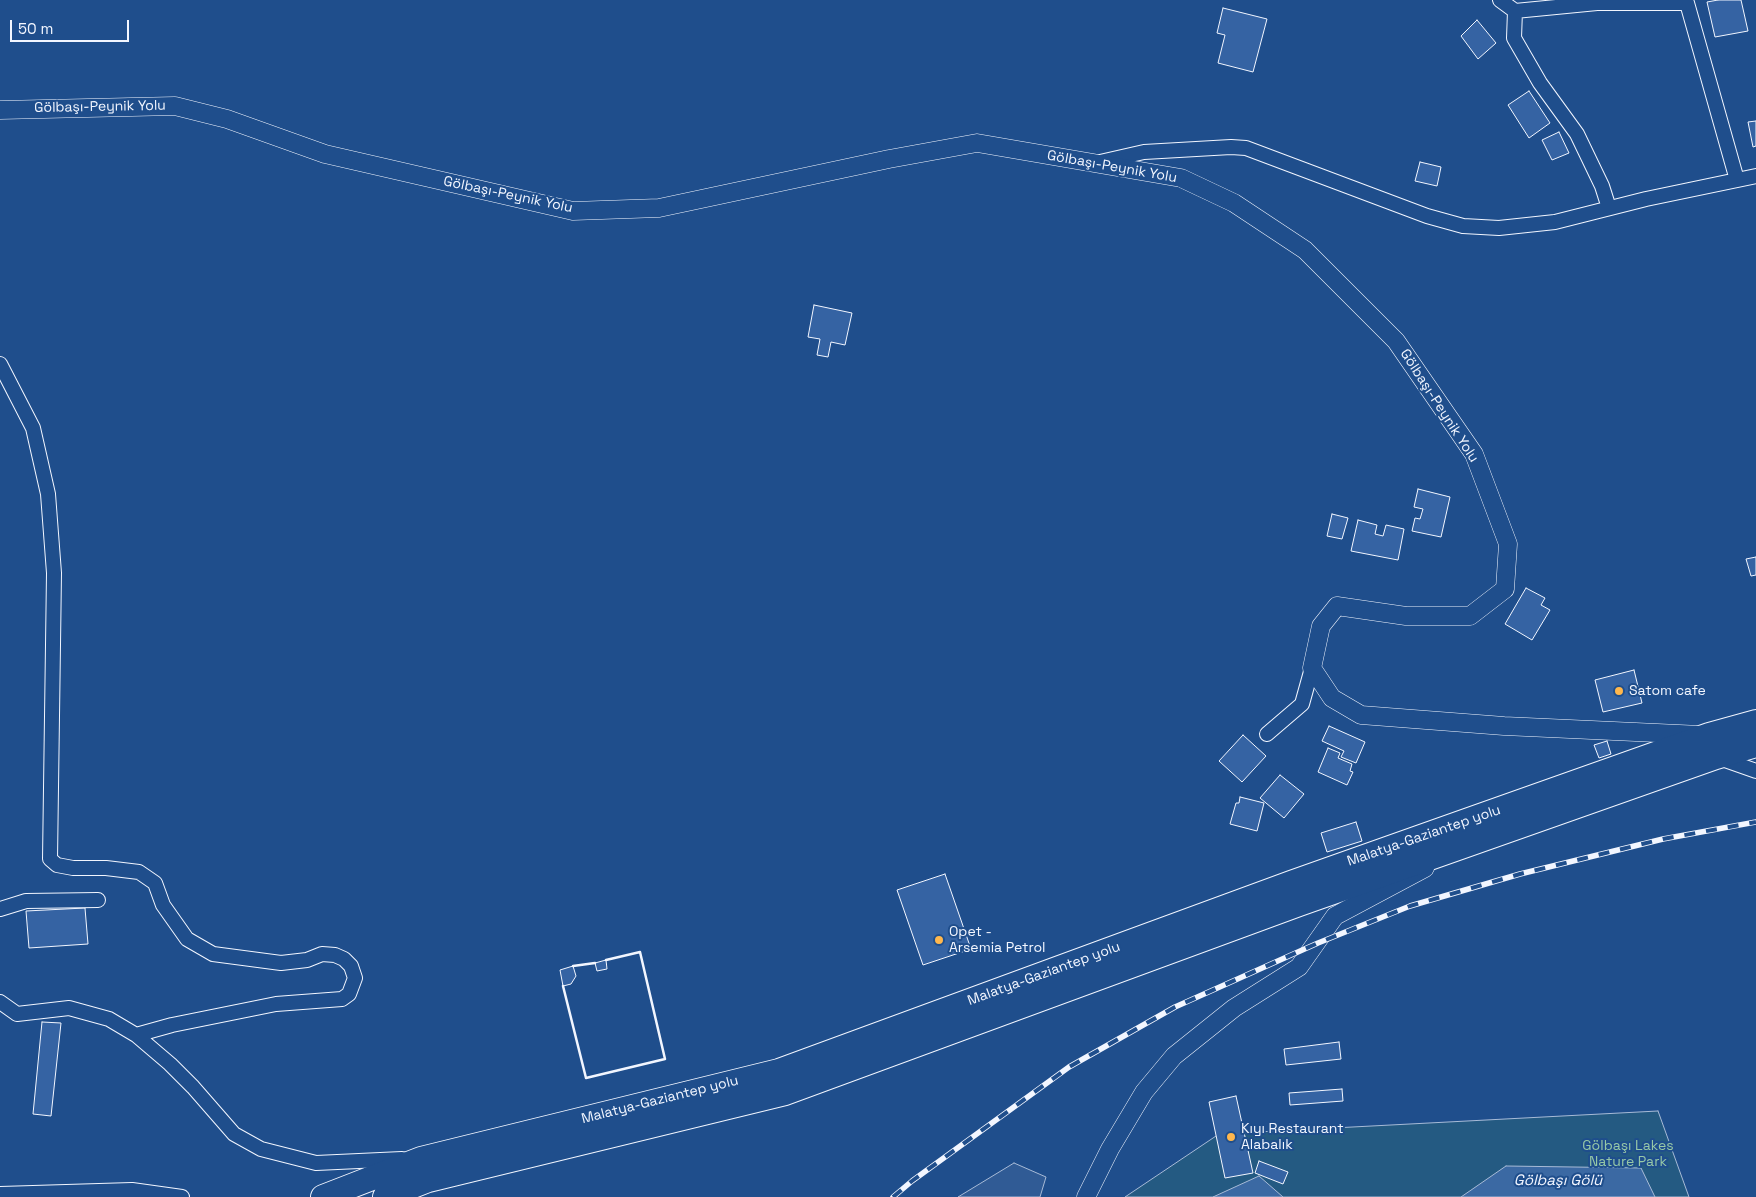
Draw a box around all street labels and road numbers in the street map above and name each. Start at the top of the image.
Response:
street label: Gölbaşı-Peynik Yolu [34,97,166,117]
street label: Gölbaşı-Peynik Yolu [1046,147,1178,187]
street label: Gölbaşı-Peynik Yolu [442,173,574,217]
street label: Gölbaşı-Peynik Yolu [1396,346,1482,466]
street label: Malatya-Gaziantep yolu [1345,802,1503,870]
street label: Malatya-Gaziantep yolu [965,939,1123,1009]
street label: Malatya-Gaziantep yolu [580,1072,740,1128]

